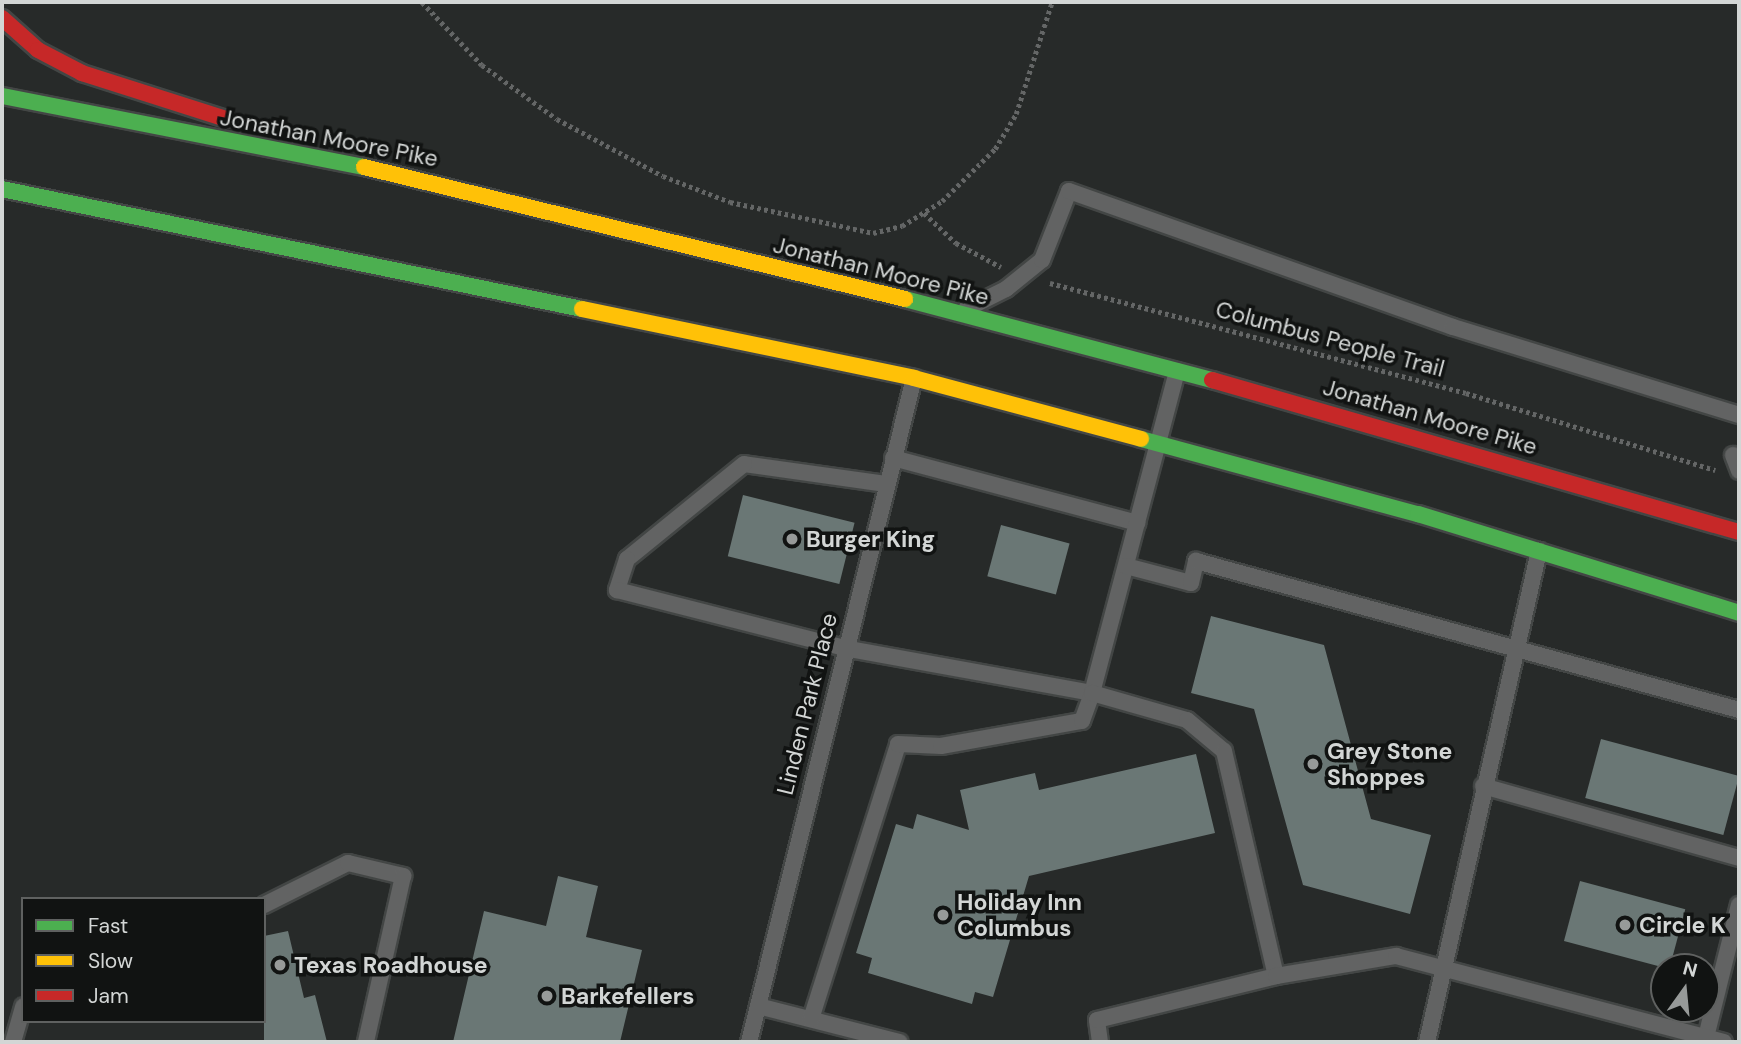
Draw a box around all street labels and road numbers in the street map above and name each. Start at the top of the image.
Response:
street label: Jonathan Moore Pike [218,103,440,173]
street label: Jonathan Moore Pike [770,231,992,311]
street label: Columbus People Trail [1213,295,1447,383]
street label: Jonathan Moore Pike [1320,373,1540,461]
street label: Linden Park Place [771,610,843,798]

